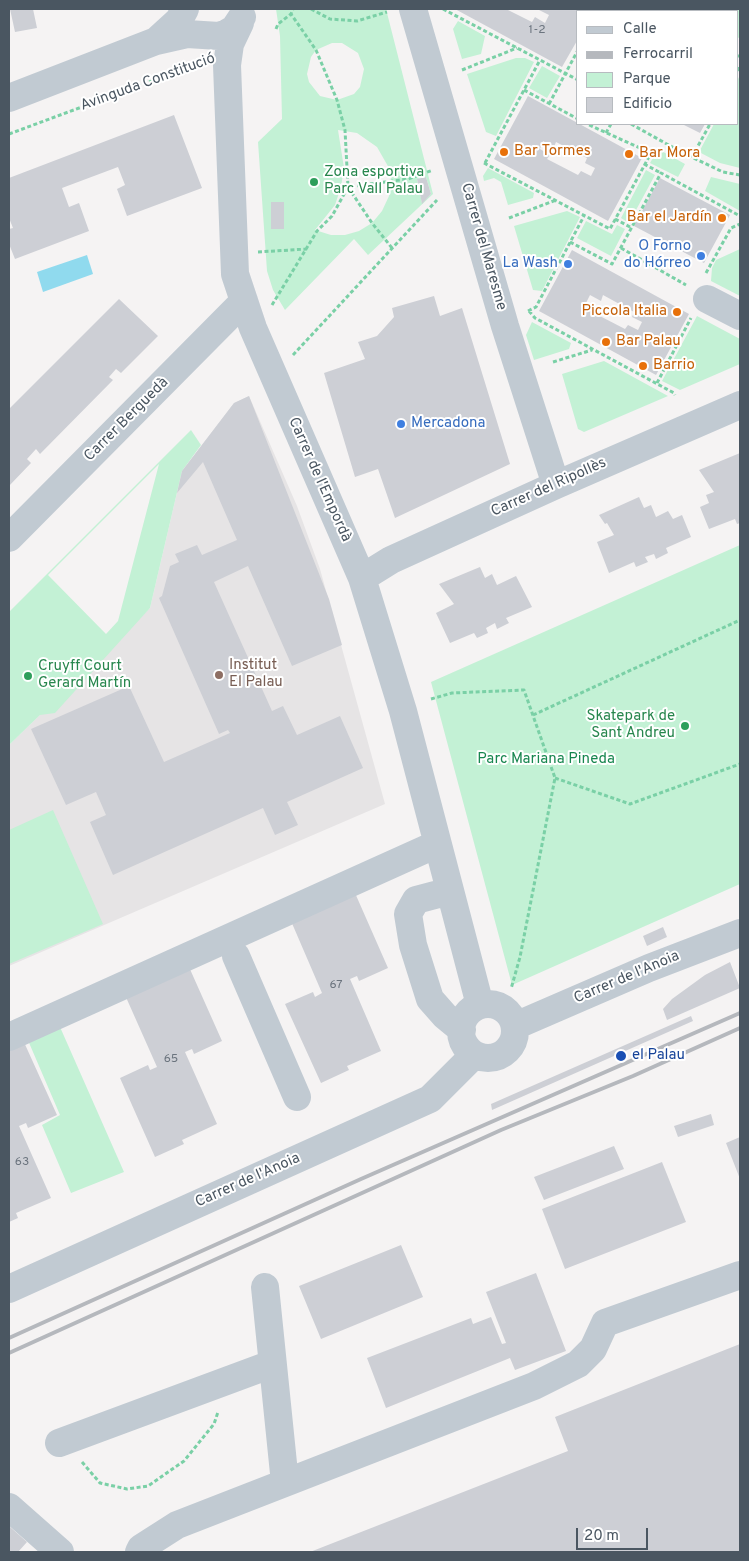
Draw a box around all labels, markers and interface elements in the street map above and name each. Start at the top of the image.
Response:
legend [576,10,739,125]
text: Calle [623,20,657,39]
house number: 1-2 [528,24,546,38]
text: Ferrocarril [623,45,693,64]
street label: Avinguda Constitució [78,50,218,116]
text: Parque [623,70,671,89]
text: Edificio [623,95,672,114]
place label: Bar Tormes [514,143,591,161]
place label: Bar Mora [639,145,700,163]
marker: Bar Tormes [498,146,510,158]
marker: Bar Mora [623,148,635,160]
place label: Zona esportiva Parc Vall Palau [324,164,424,199]
marker: Zona esportiva Parc Vall Palau [308,176,320,188]
street label: Carrer del Maresme [456,181,510,313]
place label: Bar el Jardín [627,209,712,227]
marker: Bar el Jardín [716,212,728,224]
place label: O Forno do Hórreo [624,238,691,273]
marker: O Forno do Hórreo [695,250,707,262]
place label: La Wash [503,255,558,273]
marker: La Wash [562,258,574,270]
place label: Piccola Italia [582,303,667,321]
marker: Piccola Italia [671,306,683,318]
place label: Bar Palau [616,333,681,351]
marker: Bar Palau [600,336,612,348]
place label: Barrio [653,357,695,375]
marker: Barrio [637,360,649,372]
street label: Carrer Berguedà [81,374,173,466]
street label: Carrer de l'Empordà [283,415,355,545]
place label: Mercadona [411,415,485,433]
marker: Mercadona [395,418,407,430]
street label: Carrer del Ripollès [489,454,609,522]
place label: Institut El Palau [229,657,283,692]
place label: Cruyff Court Gerard Martín [38,658,131,693]
marker: Institut El Palau [213,669,225,681]
marker: Cruyff Court Gerard Martín [22,670,34,682]
place label: Skatepark de Sant Andreu [587,708,675,743]
marker: Skatepark de Sant Andreu [679,720,691,732]
park label: Parc Mariana Pineda [477,751,615,769]
street label: Carrer de l'Anoia [572,948,682,1008]
house number: 67 [329,979,343,993]
place label: el Palau [632,1047,685,1065]
marker: el Palau [614,1049,628,1063]
house number: 65 [164,1053,178,1067]
street label: Carrer de l'Anoia [193,1150,303,1212]
house number: 63 [15,1156,29,1170]
scale bar [579,1518,652,1550]
text: 20 m [584,1527,619,1546]

